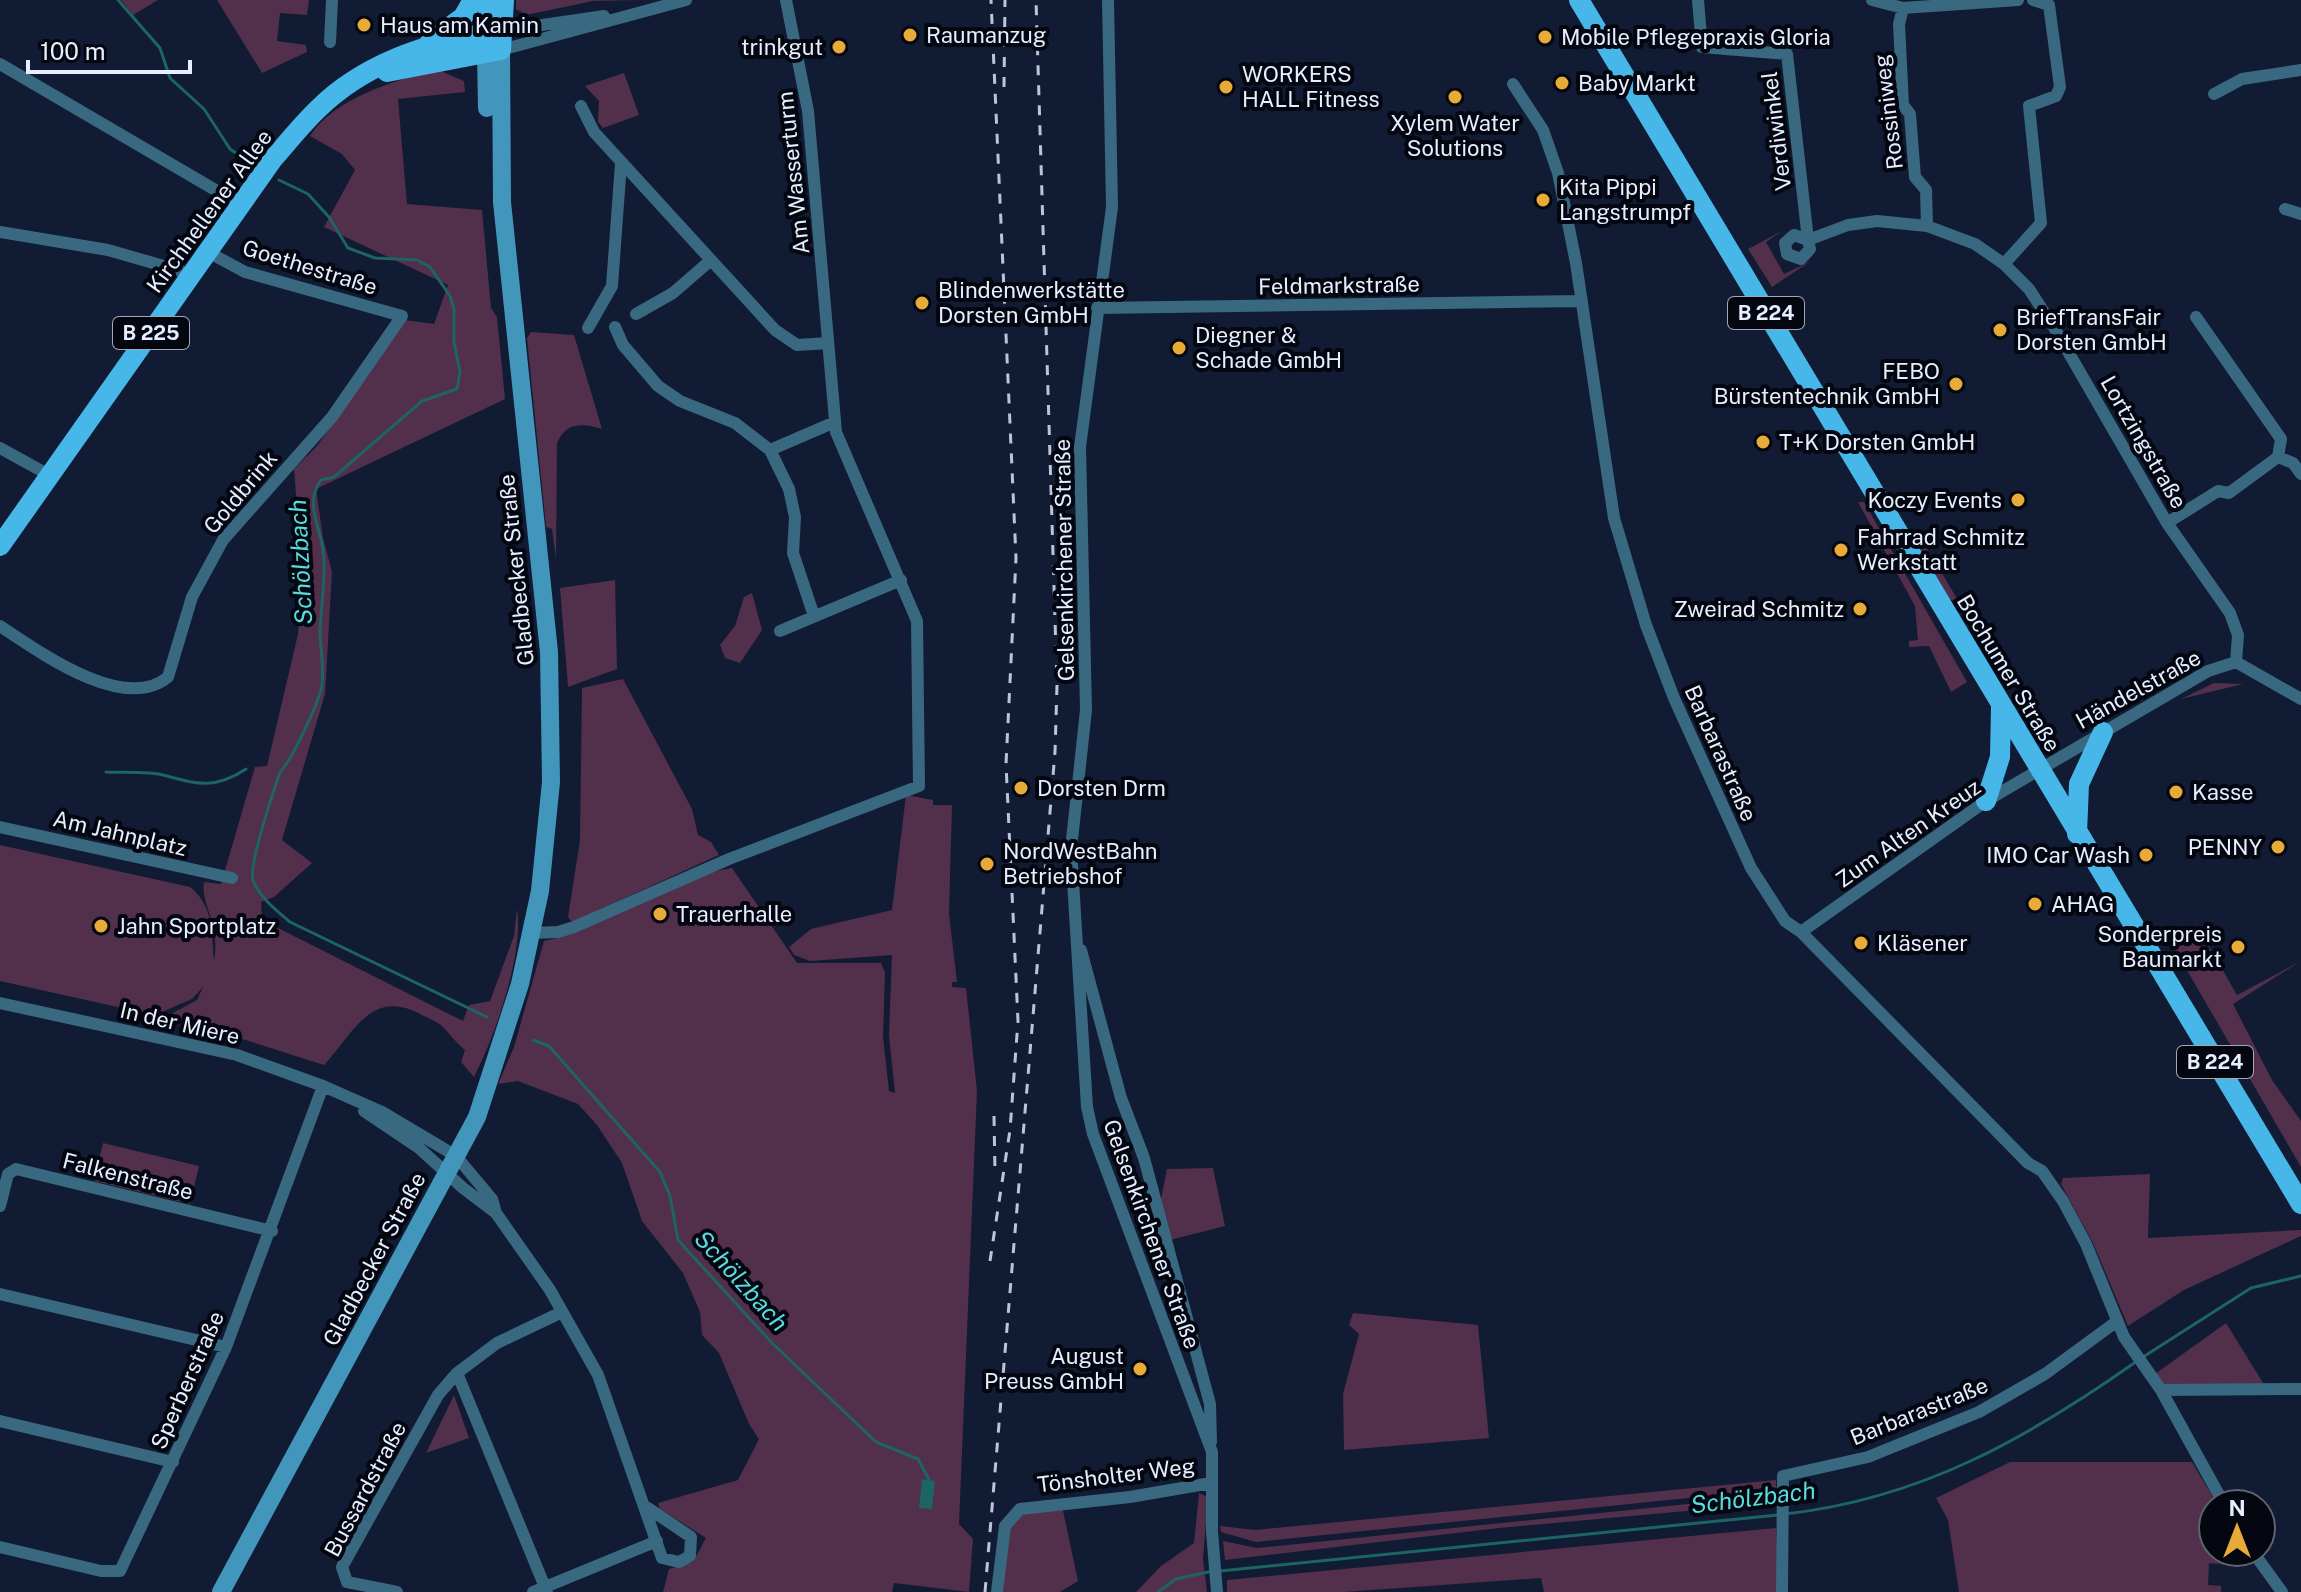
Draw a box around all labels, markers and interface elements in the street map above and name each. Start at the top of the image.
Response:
place label: Haus am Kamin [380,12,539,38]
marker: Haus am Kamin [355,16,373,34]
place label: Raumanzug [926,22,1047,48]
scale bar [28,24,190,74]
place label: Mobile Pflegepraxis Gloria [1561,24,1831,50]
marker: Raumanzug [901,26,919,44]
marker: Mobile Pflegepraxis Gloria [1536,28,1554,46]
place label: trinkgut [741,34,823,60]
text: 100 m [40,37,106,65]
marker: trinkgut [830,38,848,56]
street label: Rossiniweg [1868,53,1908,171]
place label: WORKERS HALL Fitness [1242,61,1380,112]
place label: Baby Markt [1578,70,1696,96]
street label: Verdiwinkel [1756,70,1796,192]
marker: Baby Markt [1553,74,1571,92]
marker: WORKERS HALL Fitness [1217,78,1235,96]
marker: Xylem Water Solutions [1446,88,1464,106]
street label: Am Wasserturm [772,90,814,256]
place label: Xylem Water Solutions [1390,110,1520,161]
street label: Kirchhellener Allee [141,124,277,298]
place label: Kita Pippi Langstrumpf [1559,174,1691,225]
marker: Kita Pippi Langstrumpf [1534,191,1552,209]
street label: Goethestraße [240,234,380,300]
street label: Feldmarkstraße [1258,271,1420,299]
place label: Blindenwerkstätte Dorsten GmbH [938,277,1125,328]
marker: Blindenwerkstätte Dorsten GmbH [913,294,931,312]
road number: B 224 [1728,297,1804,329]
place label: BriefTransFair Dorsten GmbH [2016,304,2167,355]
road number: B 225 [113,317,189,349]
marker: BriefTransFair Dorsten GmbH [1991,321,2009,339]
place label: Diegner & Schade GmbH [1195,322,1342,373]
marker: Diegner & Schade GmbH [1170,339,1188,357]
place label: FEBO Bürstentechnik GmbH [1714,358,1940,409]
street label: Lortzingstraße [2096,371,2192,513]
marker: FEBO Bürstentechnik GmbH [1947,375,1965,393]
place label: T+K Dorsten GmbH [1779,429,1975,455]
marker: T+K Dorsten GmbH [1754,433,1772,451]
street label: Gelsenkirchener Straße [1049,439,1079,681]
street label: Goldbrink [198,445,282,539]
street label: Gladbecker Straße [493,473,539,667]
place label: Koczy Events [1868,487,2002,513]
marker: Koczy Events [2009,491,2027,509]
water label: Schölzbach [283,499,317,625]
place label: Fahrrad Schmitz Werkstatt [1857,524,2025,575]
marker: Fahrrad Schmitz Werkstatt [1832,541,1850,559]
street label: Bochumer Straße [1952,590,2066,756]
place label: Zweirad Schmitz [1674,596,1844,622]
marker: Zweirad Schmitz [1851,600,1869,618]
street label: Händelstraße [2071,644,2205,734]
street label: Barbarastraße [1679,681,1763,825]
street label: Zum Alten Kreuz [1831,773,1985,893]
place label: Dorsten Drm [1037,775,1166,801]
marker: Dorsten Drm [1012,779,1030,797]
place label: Kasse [2192,779,2254,805]
marker: Kasse [2167,783,2185,801]
street label: Am Jahnplatz [51,805,189,861]
place label: PENNY [2188,834,2263,860]
place label: NordWestBahn Betriebshof [1003,838,1158,889]
marker: PENNY [2269,838,2287,856]
place label: IMO Car Wash [1986,842,2130,868]
marker: IMO Car Wash [2137,846,2155,864]
marker: NordWestBahn Betriebshof [978,855,996,873]
place label: AHAG [2051,891,2114,917]
marker: AHAG [2026,895,2044,913]
place label: Trauerhalle [676,901,792,927]
marker: Trauerhalle [651,905,669,923]
place label: Jahn Sportplatz [117,913,276,939]
marker: Jahn Sportplatz [92,917,110,935]
place label: Sonderpreis Baumarkt [2097,921,2222,972]
place label: Kläsener [1877,930,1968,956]
marker: Kläsener [1852,934,1870,952]
marker: Sonderpreis Baumarkt [2229,938,2247,956]
street label: In der Miere [118,997,242,1049]
road number: B 224 [2177,1046,2253,1078]
street label: Gelsenkirchener Straße [1098,1116,1206,1352]
street label: Falkenstraße [60,1147,196,1205]
street label: Gladbecker Straße [317,1168,431,1350]
water label: Schölzbach [689,1224,794,1336]
street label: Sperberstraße [145,1307,229,1453]
place label: August Preuss GmbH [984,1343,1124,1394]
marker: August Preuss GmbH [1131,1360,1149,1378]
street label: Barbarastraße [1846,1372,1992,1450]
street label: Bussardstraße [319,1417,411,1561]
street label: Tönsholter Weg [1036,1452,1196,1498]
water label: Schölzbach [1689,1475,1817,1519]
north arrow [2197,1488,2277,1568]
text: N [2228,1495,2246,1521]

